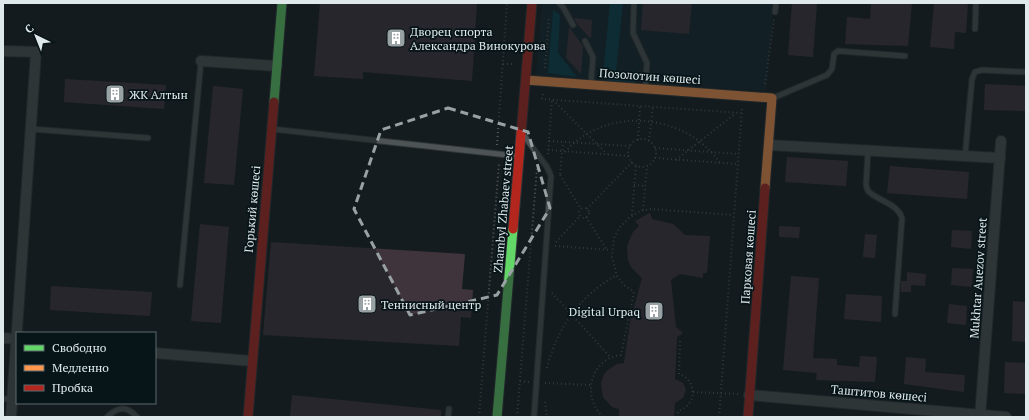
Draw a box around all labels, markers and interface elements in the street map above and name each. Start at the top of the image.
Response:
north arrow [16,16,56,56]
text: С [22,21,37,36]
place label: Дворец спорта Александра Винокурова [410,24,546,53]
building icon: Дворец спорта Александра Винокурова [385,27,407,49]
street label: Позолотин көшесі [599,65,702,87]
building icon: ЖК Алтын [104,83,126,105]
place label: ЖК Алтын [129,87,188,102]
street label: Zhambyl Zhabaev street [490,144,516,274]
street label: Горький көшесі [241,164,263,253]
street label: Парковая көшесі [737,209,759,305]
street label: Mukhtar Auezov street [966,216,990,339]
building icon: Теннисный центр [356,293,378,315]
place label: Теннисный центр [381,297,482,312]
building icon: Digital Urpaq [643,300,665,322]
place label: Digital Urpaq [569,304,640,319]
legend [16,332,156,404]
text: Свободно [52,340,107,355]
text: Медленно [52,360,109,375]
text: Пробка [52,380,93,395]
street label: Таштитов көшесі [830,381,928,405]

